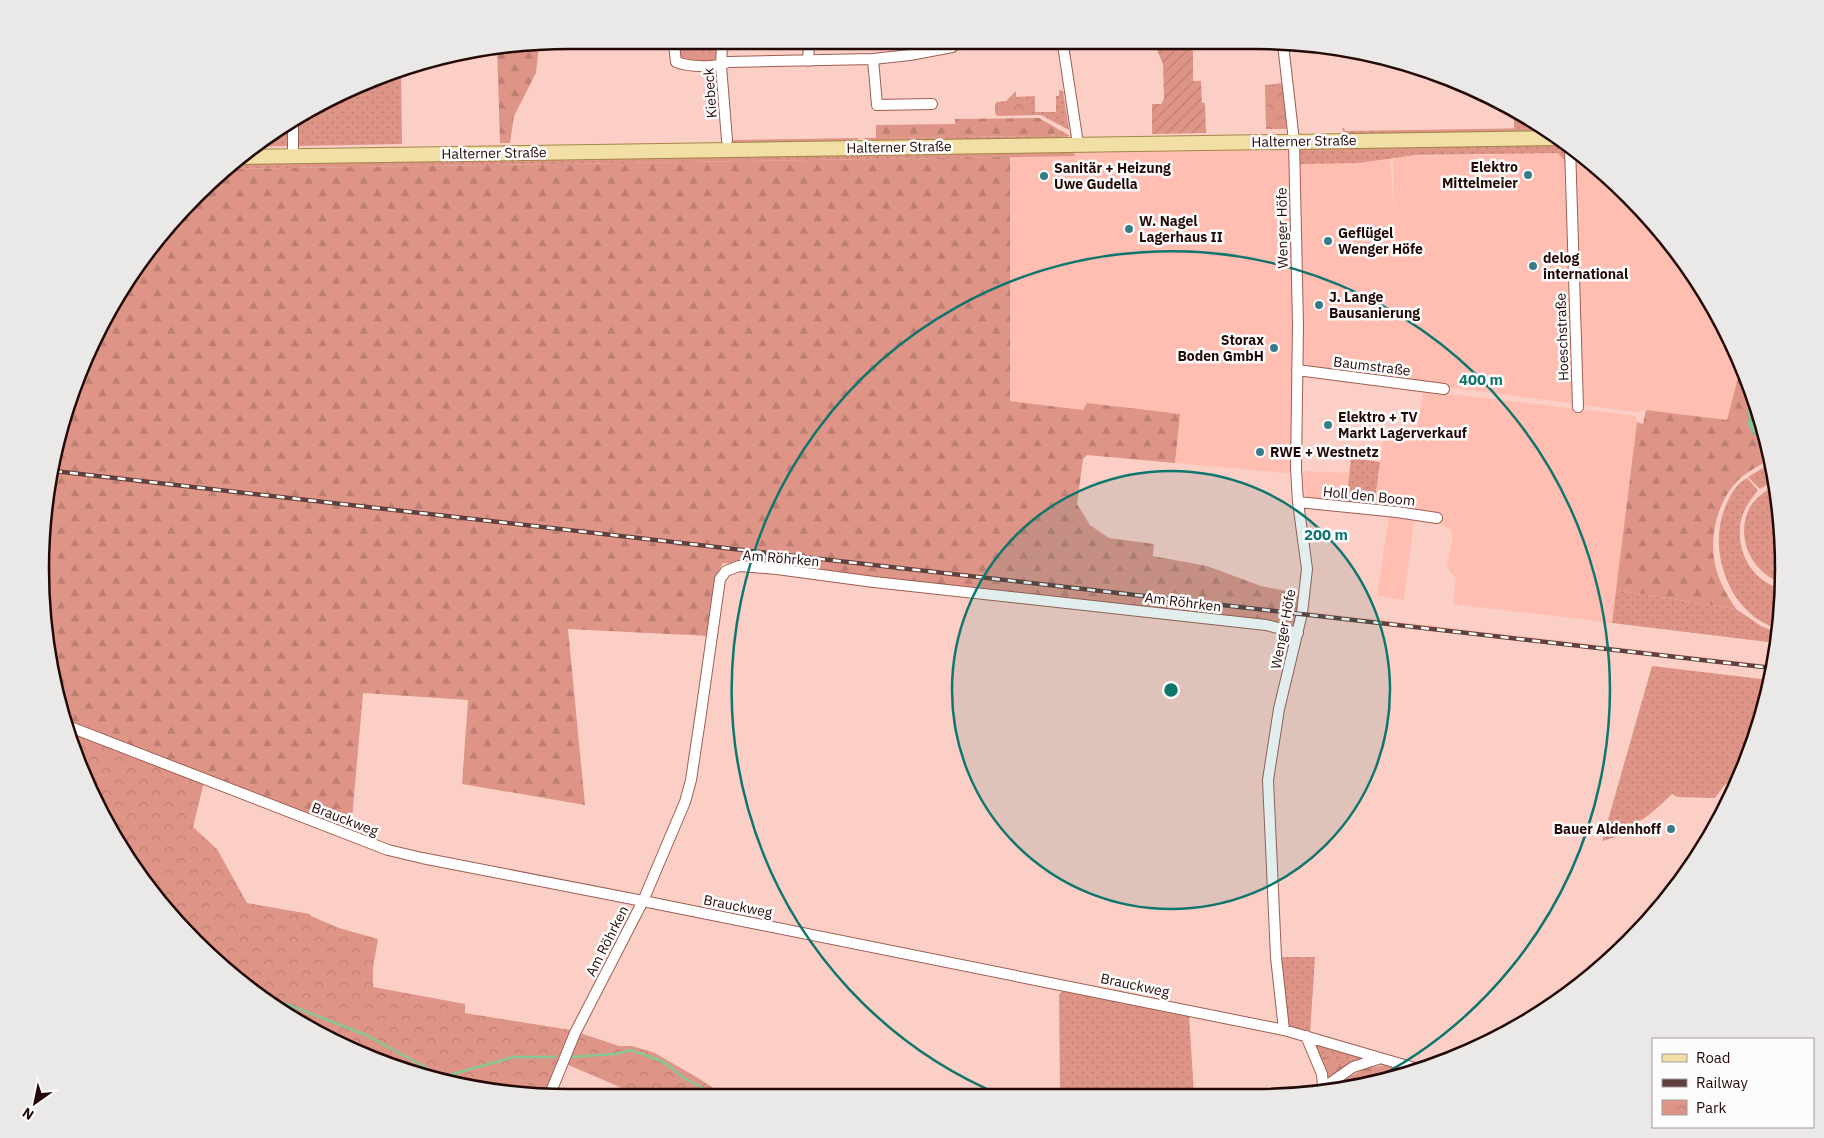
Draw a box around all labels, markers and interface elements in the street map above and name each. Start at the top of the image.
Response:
street label: Kiebeck [699,67,721,119]
street label: Halterner Straße [1251,131,1357,151]
street label: Halterner Straße [846,137,952,157]
street label: Halterner Straße [441,143,547,163]
place label: Elektro Mittelmeier [1442,158,1518,192]
place label: Sanitär + Heizung Uwe Gudella [1054,159,1171,193]
marker: Elektro Mittelmeier [1522,169,1534,181]
marker: Sanitär + Heizung Uwe Gudella [1038,170,1050,182]
street label: Wenger Höfe [1272,187,1292,269]
place label: W. Nagel Lagerhaus II [1139,212,1223,246]
marker: W. Nagel Lagerhaus II [1123,223,1135,235]
place label: Geflügel Wenger Höfe [1338,224,1423,258]
marker: Geflügel Wenger Höfe [1322,235,1334,247]
place label: delog international [1543,249,1628,283]
marker: delog international [1527,260,1539,272]
place label: J. Lange Bausanierung [1329,288,1420,322]
street label: Hoeschstraße [1551,292,1573,381]
marker: J. Lange Bausanierung [1313,299,1325,311]
place label: Storax Boden GmbH [1178,331,1264,365]
marker: Storax Boden GmbH [1268,342,1280,354]
street label: Baumstraße [1332,352,1412,380]
text: 400 m [1459,370,1503,389]
place label: Elektro + TV Markt Lagerverkauf [1338,408,1467,442]
marker: Elektro + TV Markt Lagerverkauf [1322,419,1334,431]
place label: RWE + Westnetz [1270,443,1379,461]
marker: RWE + Westnetz [1254,446,1266,458]
street label: Holl den Boom [1322,482,1416,510]
text: 200 m [1304,525,1348,544]
street label: Am Röhrken [742,546,820,570]
street label: Wenger Höfe [1266,587,1300,671]
street label: Am Röhrken [1144,588,1222,616]
centre of rings [1162,681,1180,699]
street label: Brauckweg [309,798,381,840]
place label: Bauer Aldenhoff [1554,820,1661,838]
marker: Bauer Aldenhoff [1665,823,1677,835]
street label: Brauckweg [702,891,775,922]
street label: Am Röhrken [582,903,632,979]
street label: Brauckweg [1099,969,1172,1001]
legend [1652,1038,1814,1128]
text: Road [1696,1048,1731,1067]
text: Railway [1696,1073,1749,1092]
north arrow [10,1078,60,1128]
text: Park [1696,1098,1726,1117]
text: N [19,1104,37,1124]

